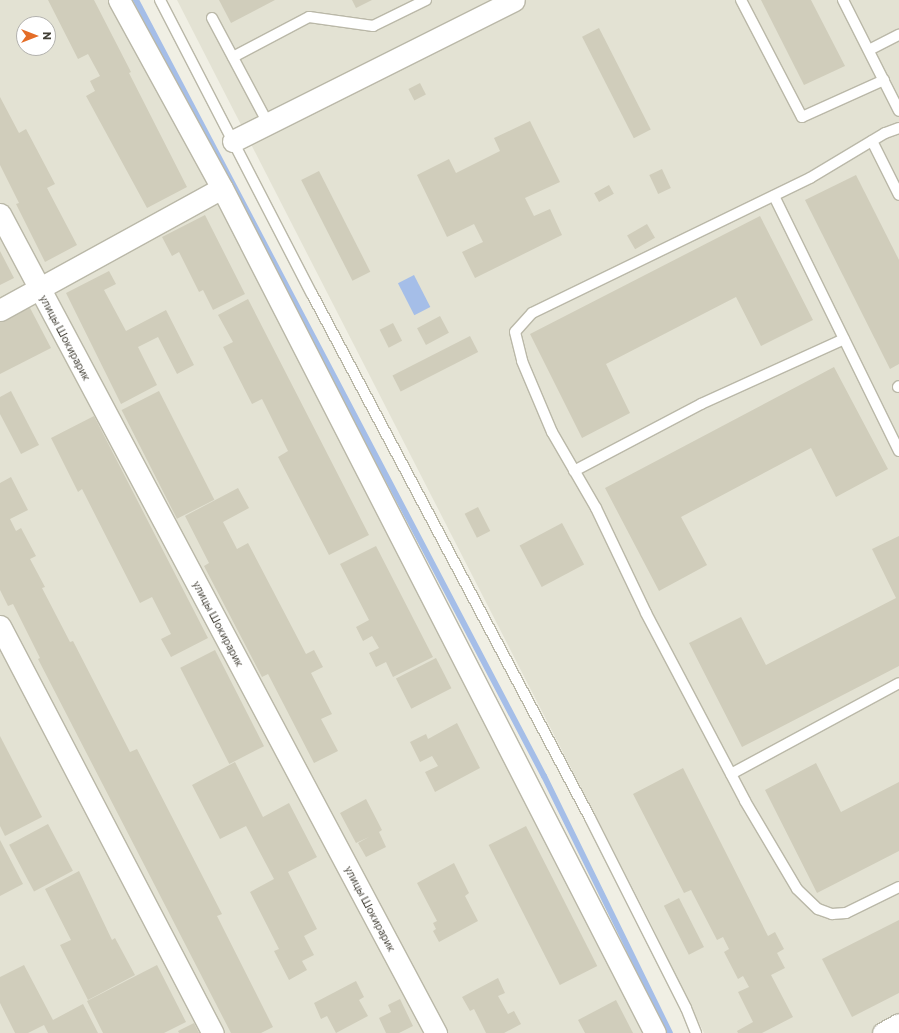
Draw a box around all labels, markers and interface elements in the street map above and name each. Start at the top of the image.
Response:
north arrow [16,16,56,56]
text: N [41,32,54,40]
street label: улицы Шокирарик [37,293,93,383]
street label: улицы Шокирарик [190,579,246,669]
street label: улицы Шокирарик [342,864,398,954]

